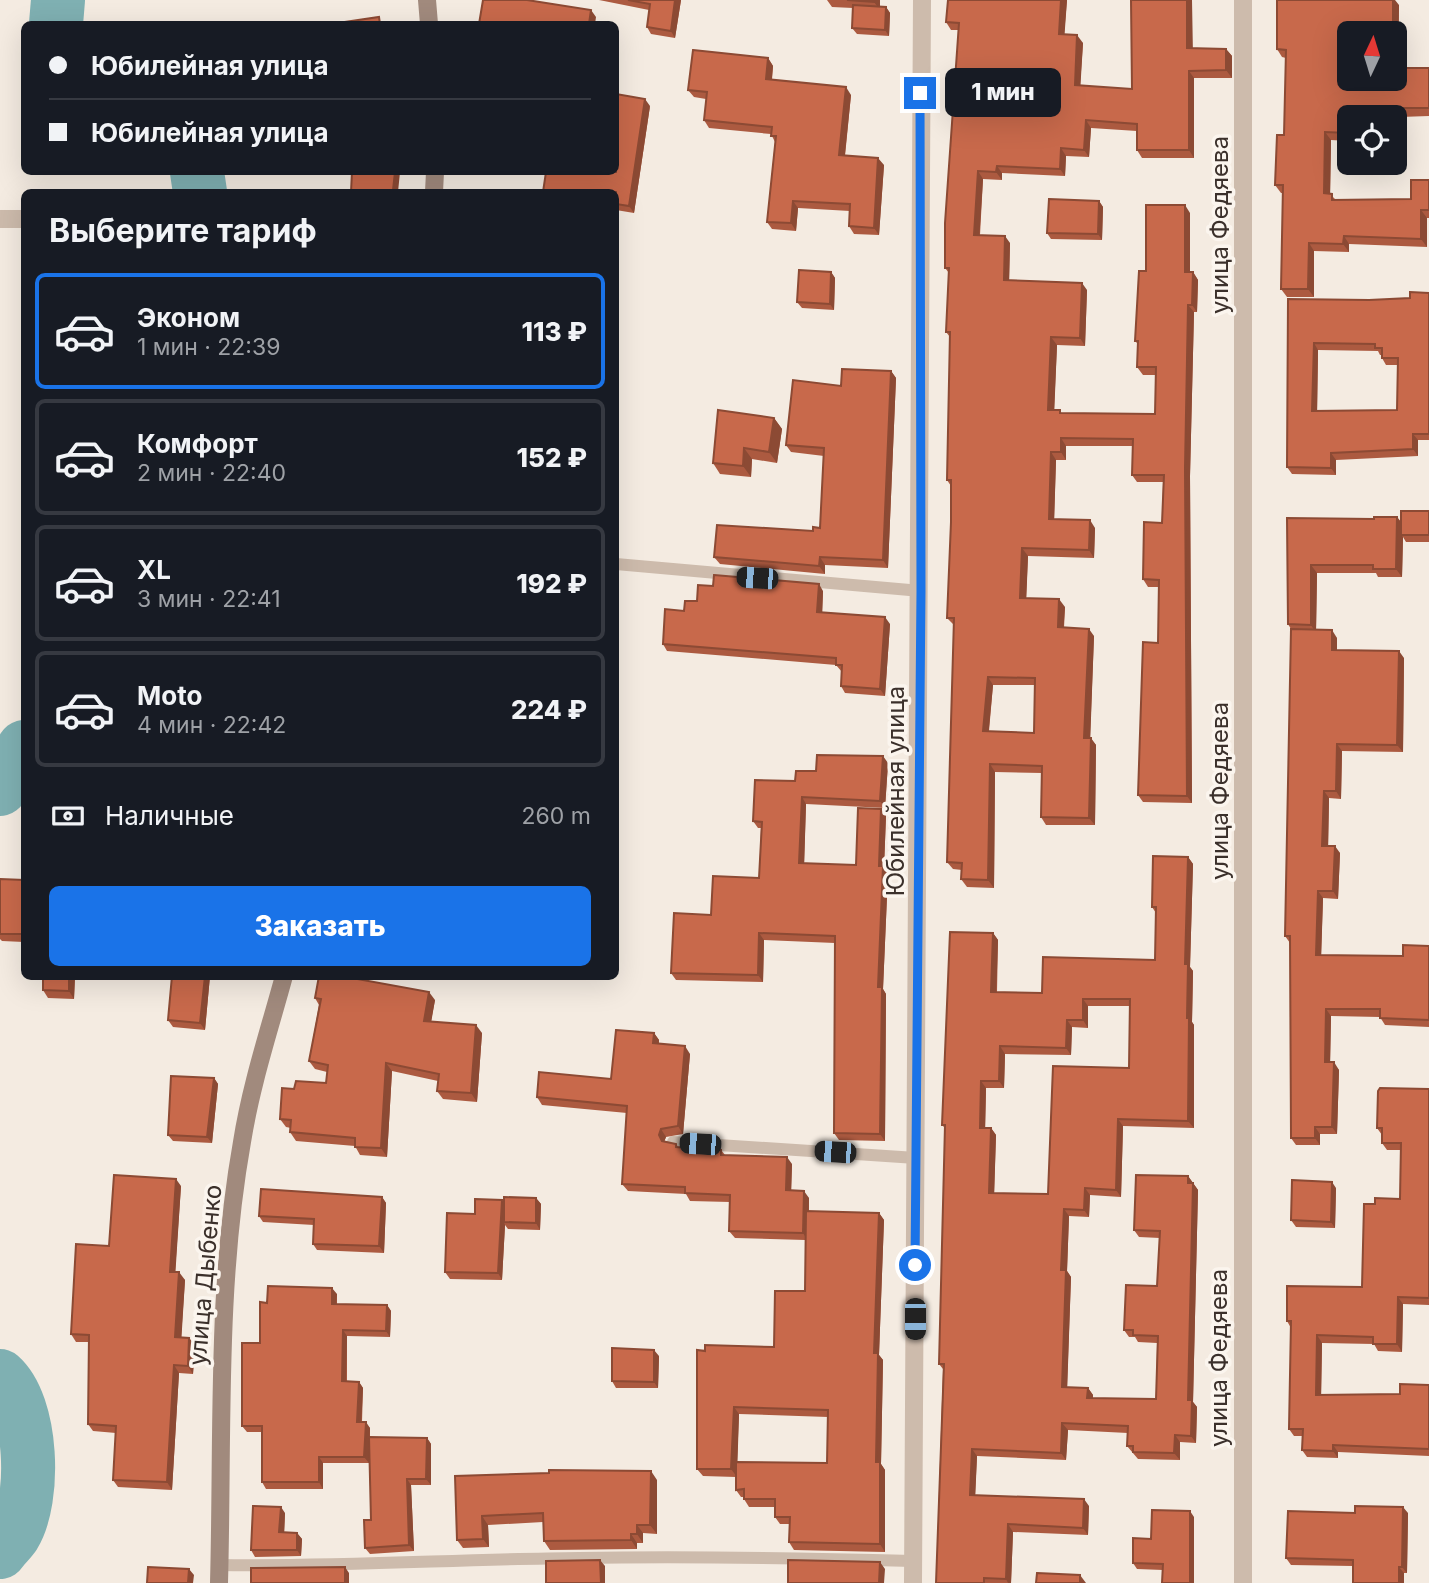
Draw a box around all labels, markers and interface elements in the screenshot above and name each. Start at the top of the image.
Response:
north arrow [1337,21,1407,91]
map controls [1337,21,1407,175]
text: Юбилейная улица [91,50,329,81]
callout: 1 мин [944,68,1060,118]
route end [904,77,936,109]
text: 1 мин [971,78,1035,106]
button: locate [1337,105,1407,175]
text: Юбилейная улица [91,117,329,148]
street label: улица Федяева [1205,136,1234,314]
text: Выберите тариф [49,211,317,250]
icon: car [53,300,116,363]
text: Эконом [137,302,240,333]
text: 113 ₽ [522,316,587,347]
text: 1 мин · 22:39 [137,333,280,361]
icon: car [53,426,116,489]
text: Комфорт [137,428,258,459]
text: 152 ₽ [517,442,587,473]
text: 2 мин · 22:40 [137,459,286,487]
icon: car [53,552,116,615]
text: XL [137,554,171,585]
car [736,566,779,590]
text: 192 ₽ [516,568,587,599]
text: 3 мин · 22:41 [137,585,281,613]
icon: car [53,678,116,741]
text: Moto [137,680,202,711]
street label: Юбилейная улица [881,686,910,896]
text: 224 ₽ [511,694,587,725]
street label: улица Федяева [1205,702,1234,880]
text: 4 мин · 22:42 [137,711,286,739]
icon: cash [49,797,87,835]
text: Наличные [105,800,234,831]
text: 260 m [522,802,591,830]
button: Заказать [49,886,591,966]
car [679,1132,722,1156]
car [814,1140,857,1164]
street label: улица Дыбенко [183,1183,227,1367]
route start [899,1249,931,1281]
street label: улица Федяева [1204,1269,1233,1447]
car [905,1298,926,1340]

